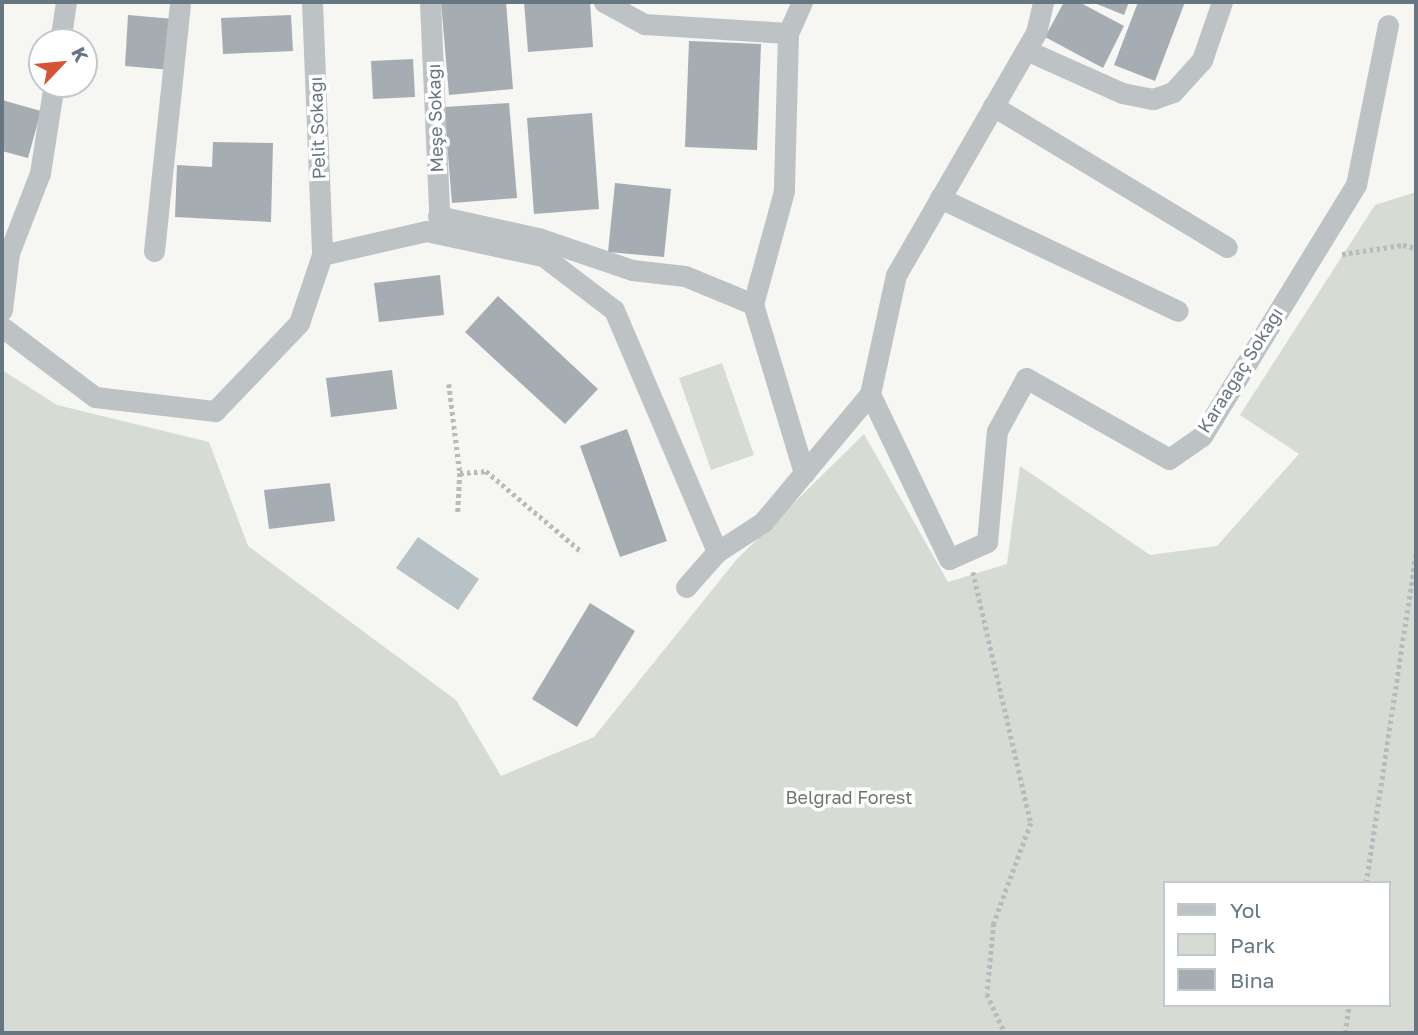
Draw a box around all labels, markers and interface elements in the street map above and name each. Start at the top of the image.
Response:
north arrow [28,28,98,98]
text: K [67,43,94,66]
street label: Meşe Sokağı [422,63,448,173]
street label: Pelit Sokağı [304,76,330,180]
street label: Karaağaç Sokağı [1193,303,1287,437]
park label: Belgrad Forest [785,786,913,808]
legend [1162,881,1390,1007]
text: Yol [1230,897,1261,923]
text: Park [1230,932,1275,958]
text: Bina [1230,967,1274,993]

